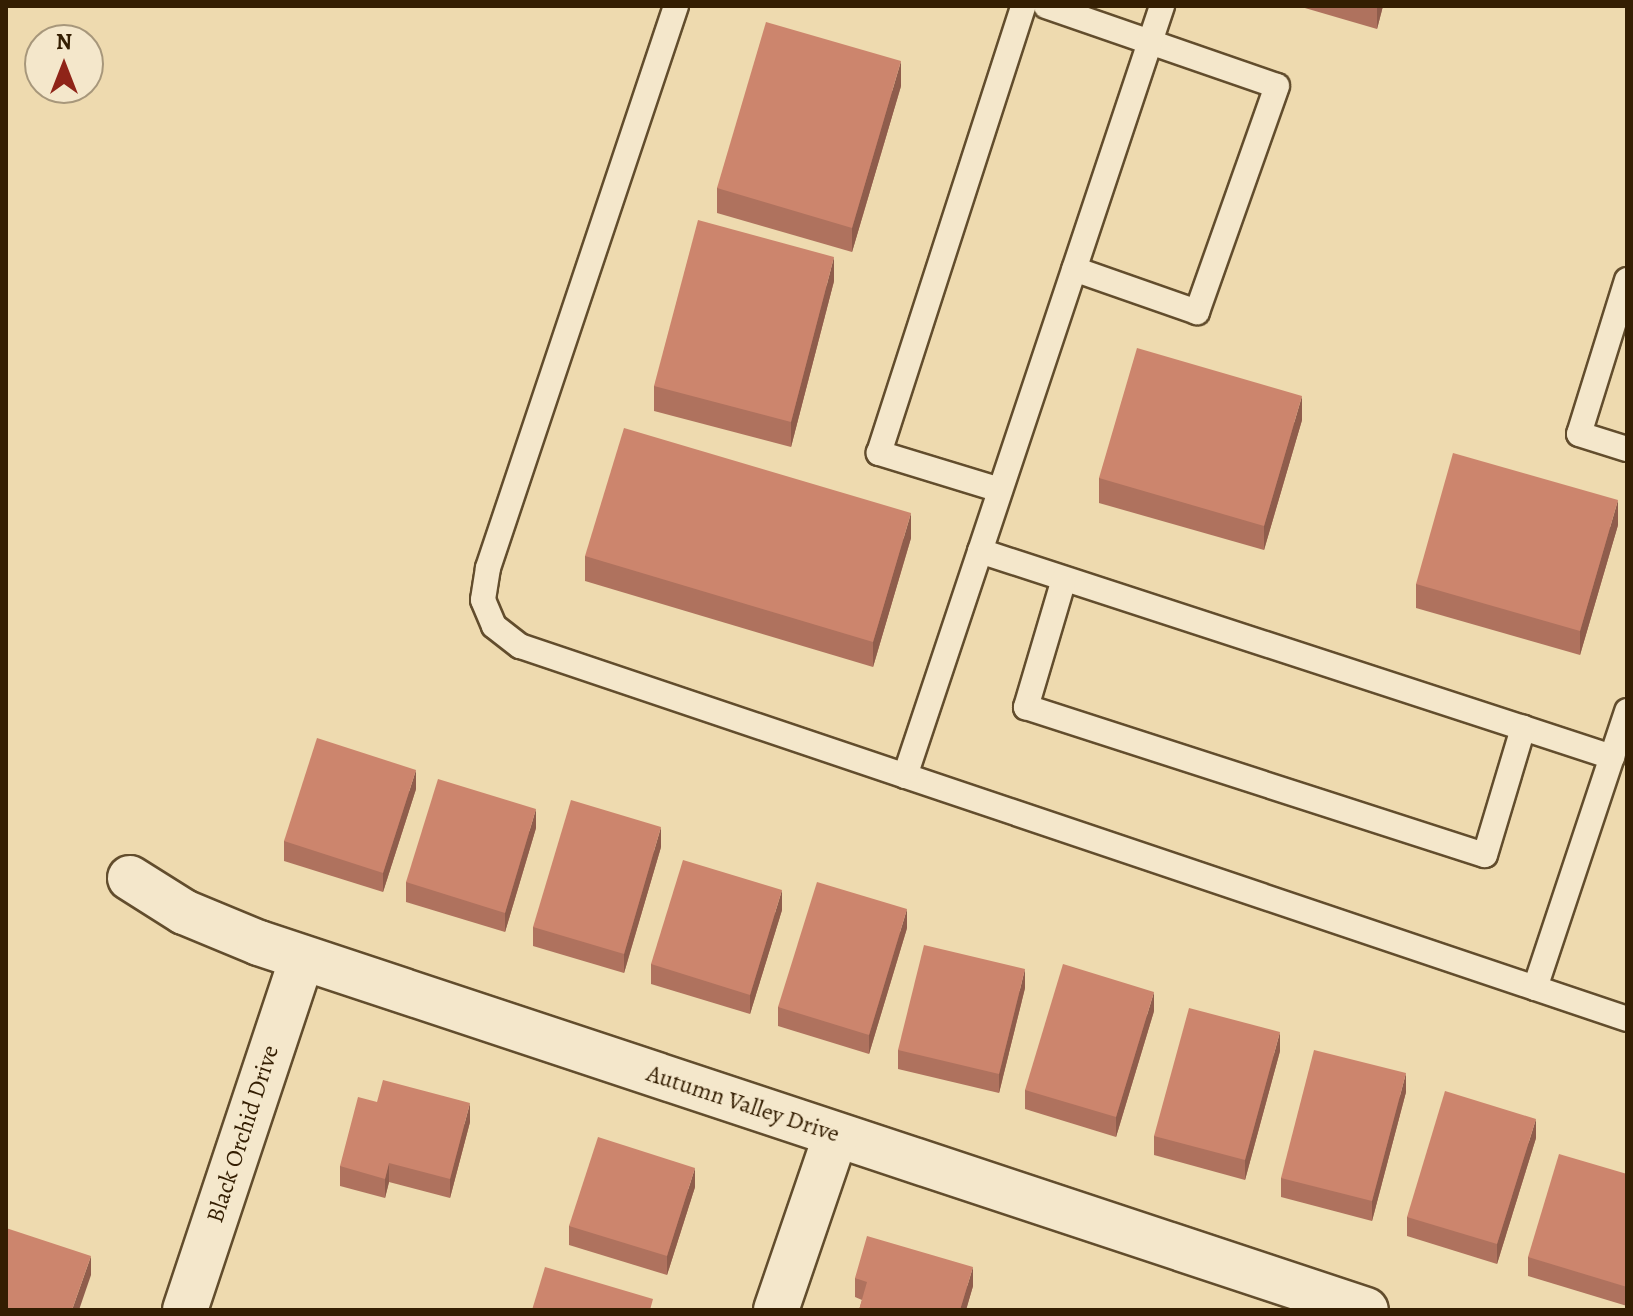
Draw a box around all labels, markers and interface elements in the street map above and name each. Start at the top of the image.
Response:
north arrow [24,24,104,104]
text: N [56,27,72,57]
street label: Black Orchid Drive [201,1042,285,1226]
street label: Autumn Valley Drive [643,1059,843,1149]

